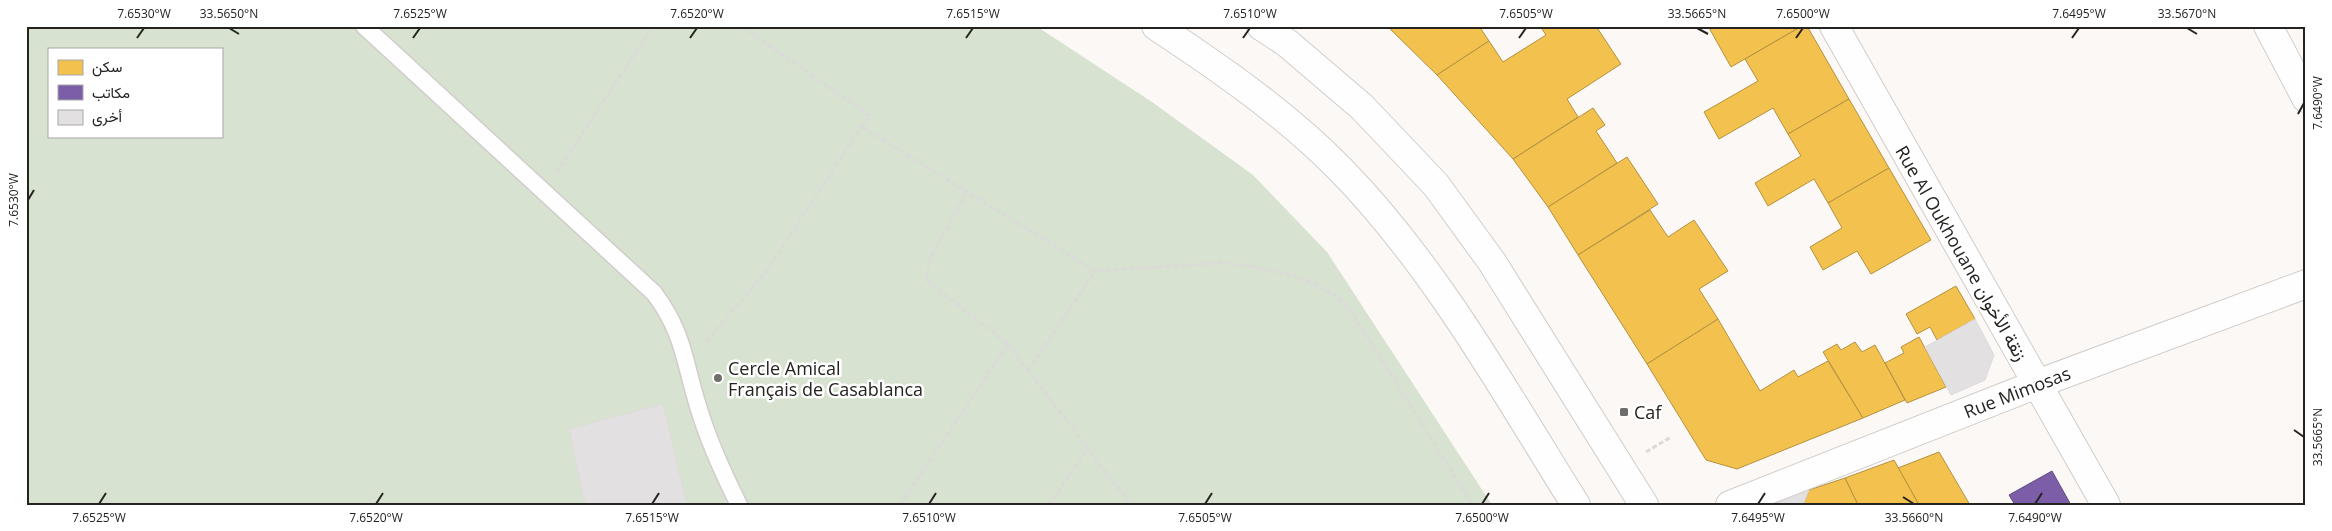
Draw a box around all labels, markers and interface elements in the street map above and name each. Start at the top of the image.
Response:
text: 7.6530°W [117,5,171,22]
text: 33.5650°N [200,5,258,22]
text: 7.6525°W [393,5,447,22]
text: 7.6520°W [670,5,724,22]
text: 7.6515°W [946,5,1000,22]
text: 7.6510°W [1223,5,1277,22]
text: 7.6505°W [1499,5,1553,22]
text: 33.5665°N [1668,5,1726,22]
text: 7.6500°W [1776,5,1830,22]
text: 7.6495°W [2052,5,2106,22]
text: 33.5670°N [2158,5,2216,22]
legend [48,48,222,138]
text: سكن [92,56,122,77]
text: 7.6490°W [2309,76,2326,130]
text: مكاتب [92,82,130,102]
text: أخرى [92,106,122,127]
street label: Rue Al Oukhouane زنقة الأخوان [1890,141,2034,365]
text: 7.6530°W [5,173,22,227]
place label: Cercle Amical Français de Casablanca [728,356,923,401]
street label: Rue Mimosas [1960,361,2074,423]
marker: Cercle Amical Français de Casablanca [712,372,724,384]
place label: Caf [1634,400,1662,424]
marker: Caf [1618,406,1630,418]
text: 33.5665°N [2309,408,2326,466]
text: 7.6525°W [72,509,126,526]
text: 7.6520°W [349,509,403,526]
text: 7.6515°W [625,509,679,526]
text: 7.6510°W [902,509,956,526]
text: 7.6505°W [1178,509,1232,526]
text: 7.6500°W [1455,509,1509,526]
text: 7.6495°W [1731,509,1785,526]
text: 33.5660°N [1885,509,1943,526]
text: 7.6490°W [2008,509,2062,526]

